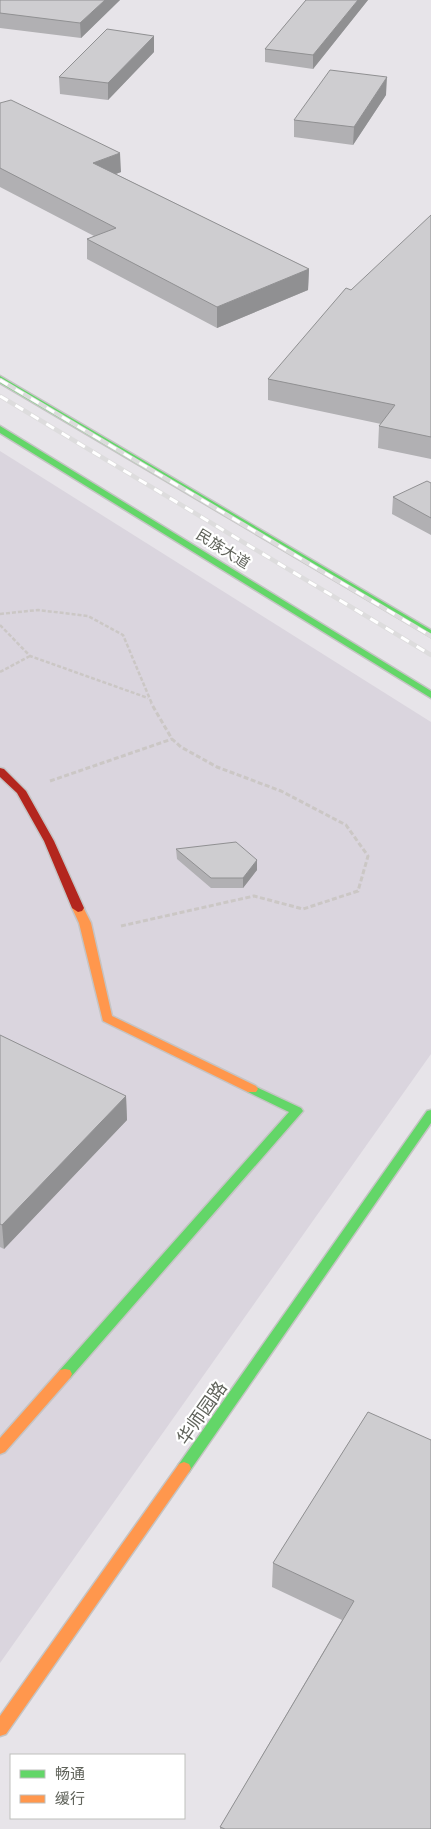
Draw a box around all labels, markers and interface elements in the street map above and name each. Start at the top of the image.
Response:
street label: 民族大道 [192,525,254,573]
street label: 华师园路 [172,1377,232,1449]
legend [10,1754,185,1819]
text: 畅通 [55,1764,85,1784]
text: 缓行 [55,1789,85,1809]

